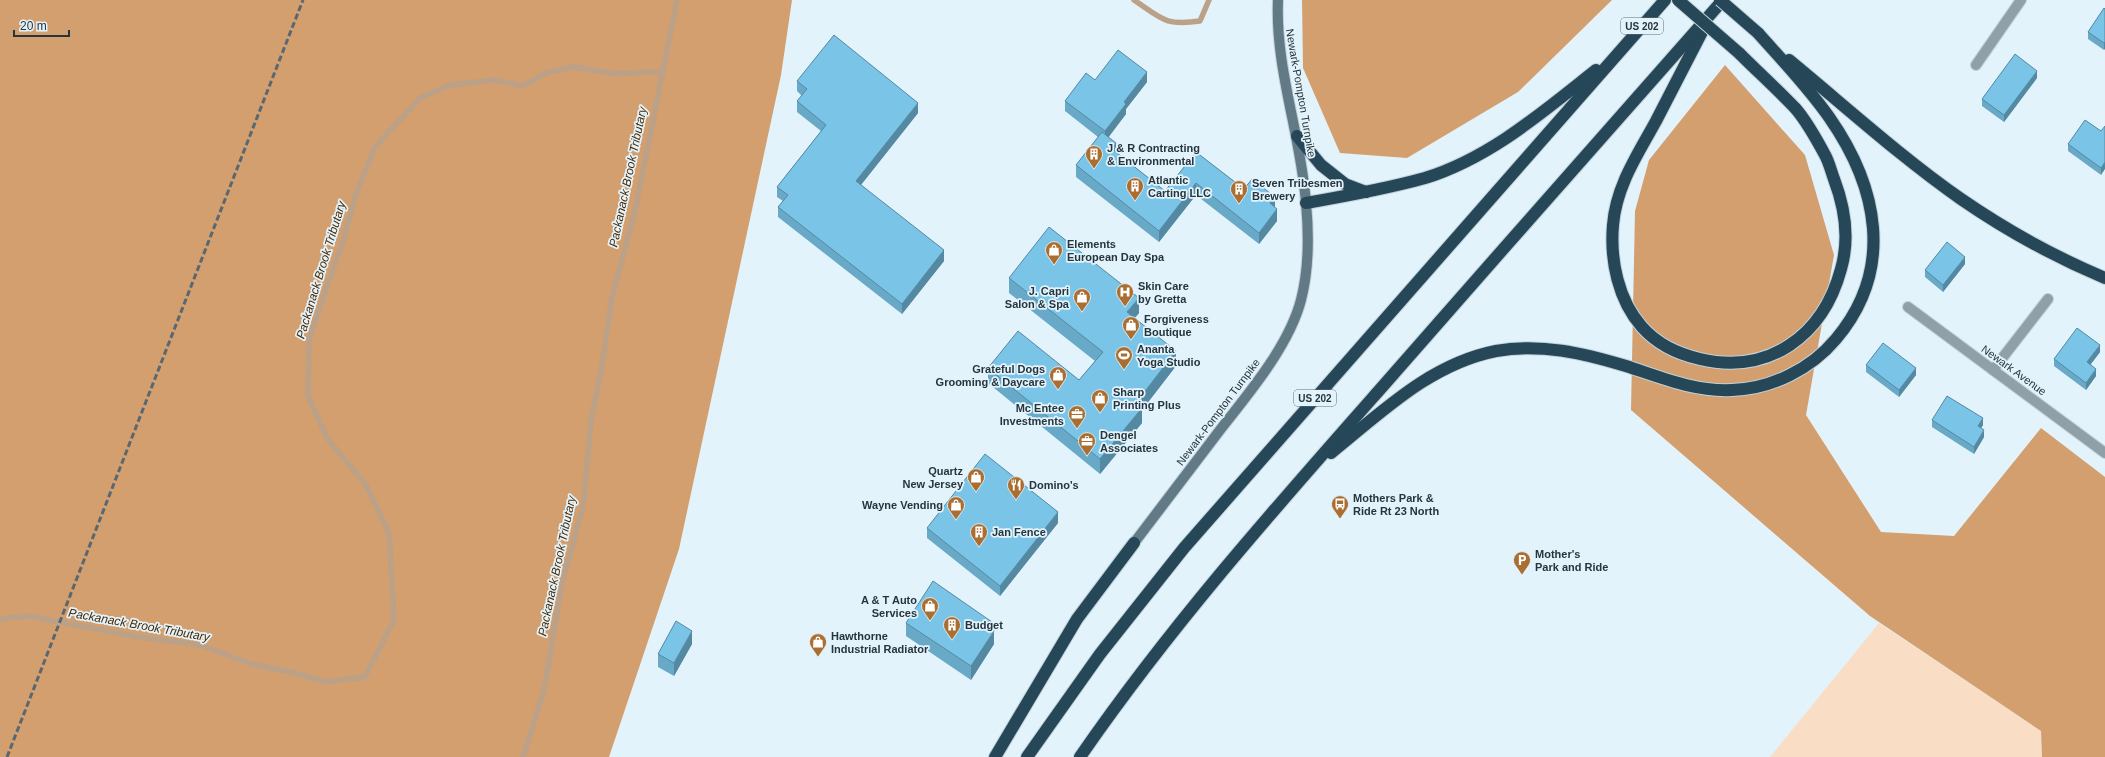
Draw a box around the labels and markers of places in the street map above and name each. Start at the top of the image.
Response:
place label: J & R Contracting & Environmental [1107,142,1200,167]
building icon: J & R Contracting & Environmental [1084,144,1104,169]
place label: Atlantic Carting LLC [1148,174,1211,199]
building icon: Atlantic Carting LLC [1125,176,1145,201]
place label: Seven Tribesmen Brewery [1252,177,1343,202]
building icon: Seven Tribesmen Brewery [1229,179,1249,204]
place label: Elements European Day Spa [1067,238,1165,263]
shop icon: Elements European Day Spa [1044,240,1064,265]
place label: Skin Care by Gretta [1138,280,1189,305]
hospital icon: Skin Care by Gretta [1115,282,1135,307]
place label: J. Capri Salon & Spa [1005,285,1070,310]
shop icon: J. Capri Salon & Spa [1072,287,1092,312]
place label: Forgiveness Boutique [1144,313,1209,338]
shop icon: Forgiveness Boutique [1121,315,1141,340]
place label: Ananta Yoga Studio [1137,343,1201,368]
sports icon: Ananta Yoga Studio [1114,345,1134,370]
place label: Grateful Dogs Grooming & Daycare [936,363,1045,388]
shop icon: Grateful Dogs Grooming & Daycare [1048,365,1068,390]
place label: Sharp Printing Plus [1113,386,1181,411]
shop icon: Sharp Printing Plus [1090,388,1110,413]
place label: Mc Entee Investments [1000,402,1064,427]
office icon: Mc Entee Investments [1067,404,1087,429]
place label: Dengel Associates [1100,429,1158,454]
office icon: Dengel Associates [1077,431,1097,456]
place label: Quartz New Jersey [902,465,964,490]
shop icon: Quartz New Jersey [966,467,986,492]
restaurant icon: Domino's [1006,475,1026,500]
place label: Domino's [1029,479,1079,491]
place label: Mothers Park & Ride Rt 23 North [1353,492,1439,517]
bus stop icon: Mothers Park & Ride Rt 23 North [1330,494,1350,519]
shop icon: Wayne Vending [946,495,966,520]
place label: Wayne Vending [862,499,943,511]
building icon: Jan Fence [969,522,989,547]
place label: Jan Fence [992,526,1046,538]
place label: Mother's Park and Ride [1535,548,1608,573]
parking icon: Mother's Park and Ride [1512,550,1532,575]
place label: A & T Auto Services [861,594,917,619]
shop icon: A & T Auto Services [920,596,940,621]
building icon: Budget [942,615,962,640]
place label: Budget [965,619,1003,631]
place label: Hawthorne Industrial Radiator [831,630,929,655]
shop icon: Hawthorne Industrial Radiator [808,632,828,657]

